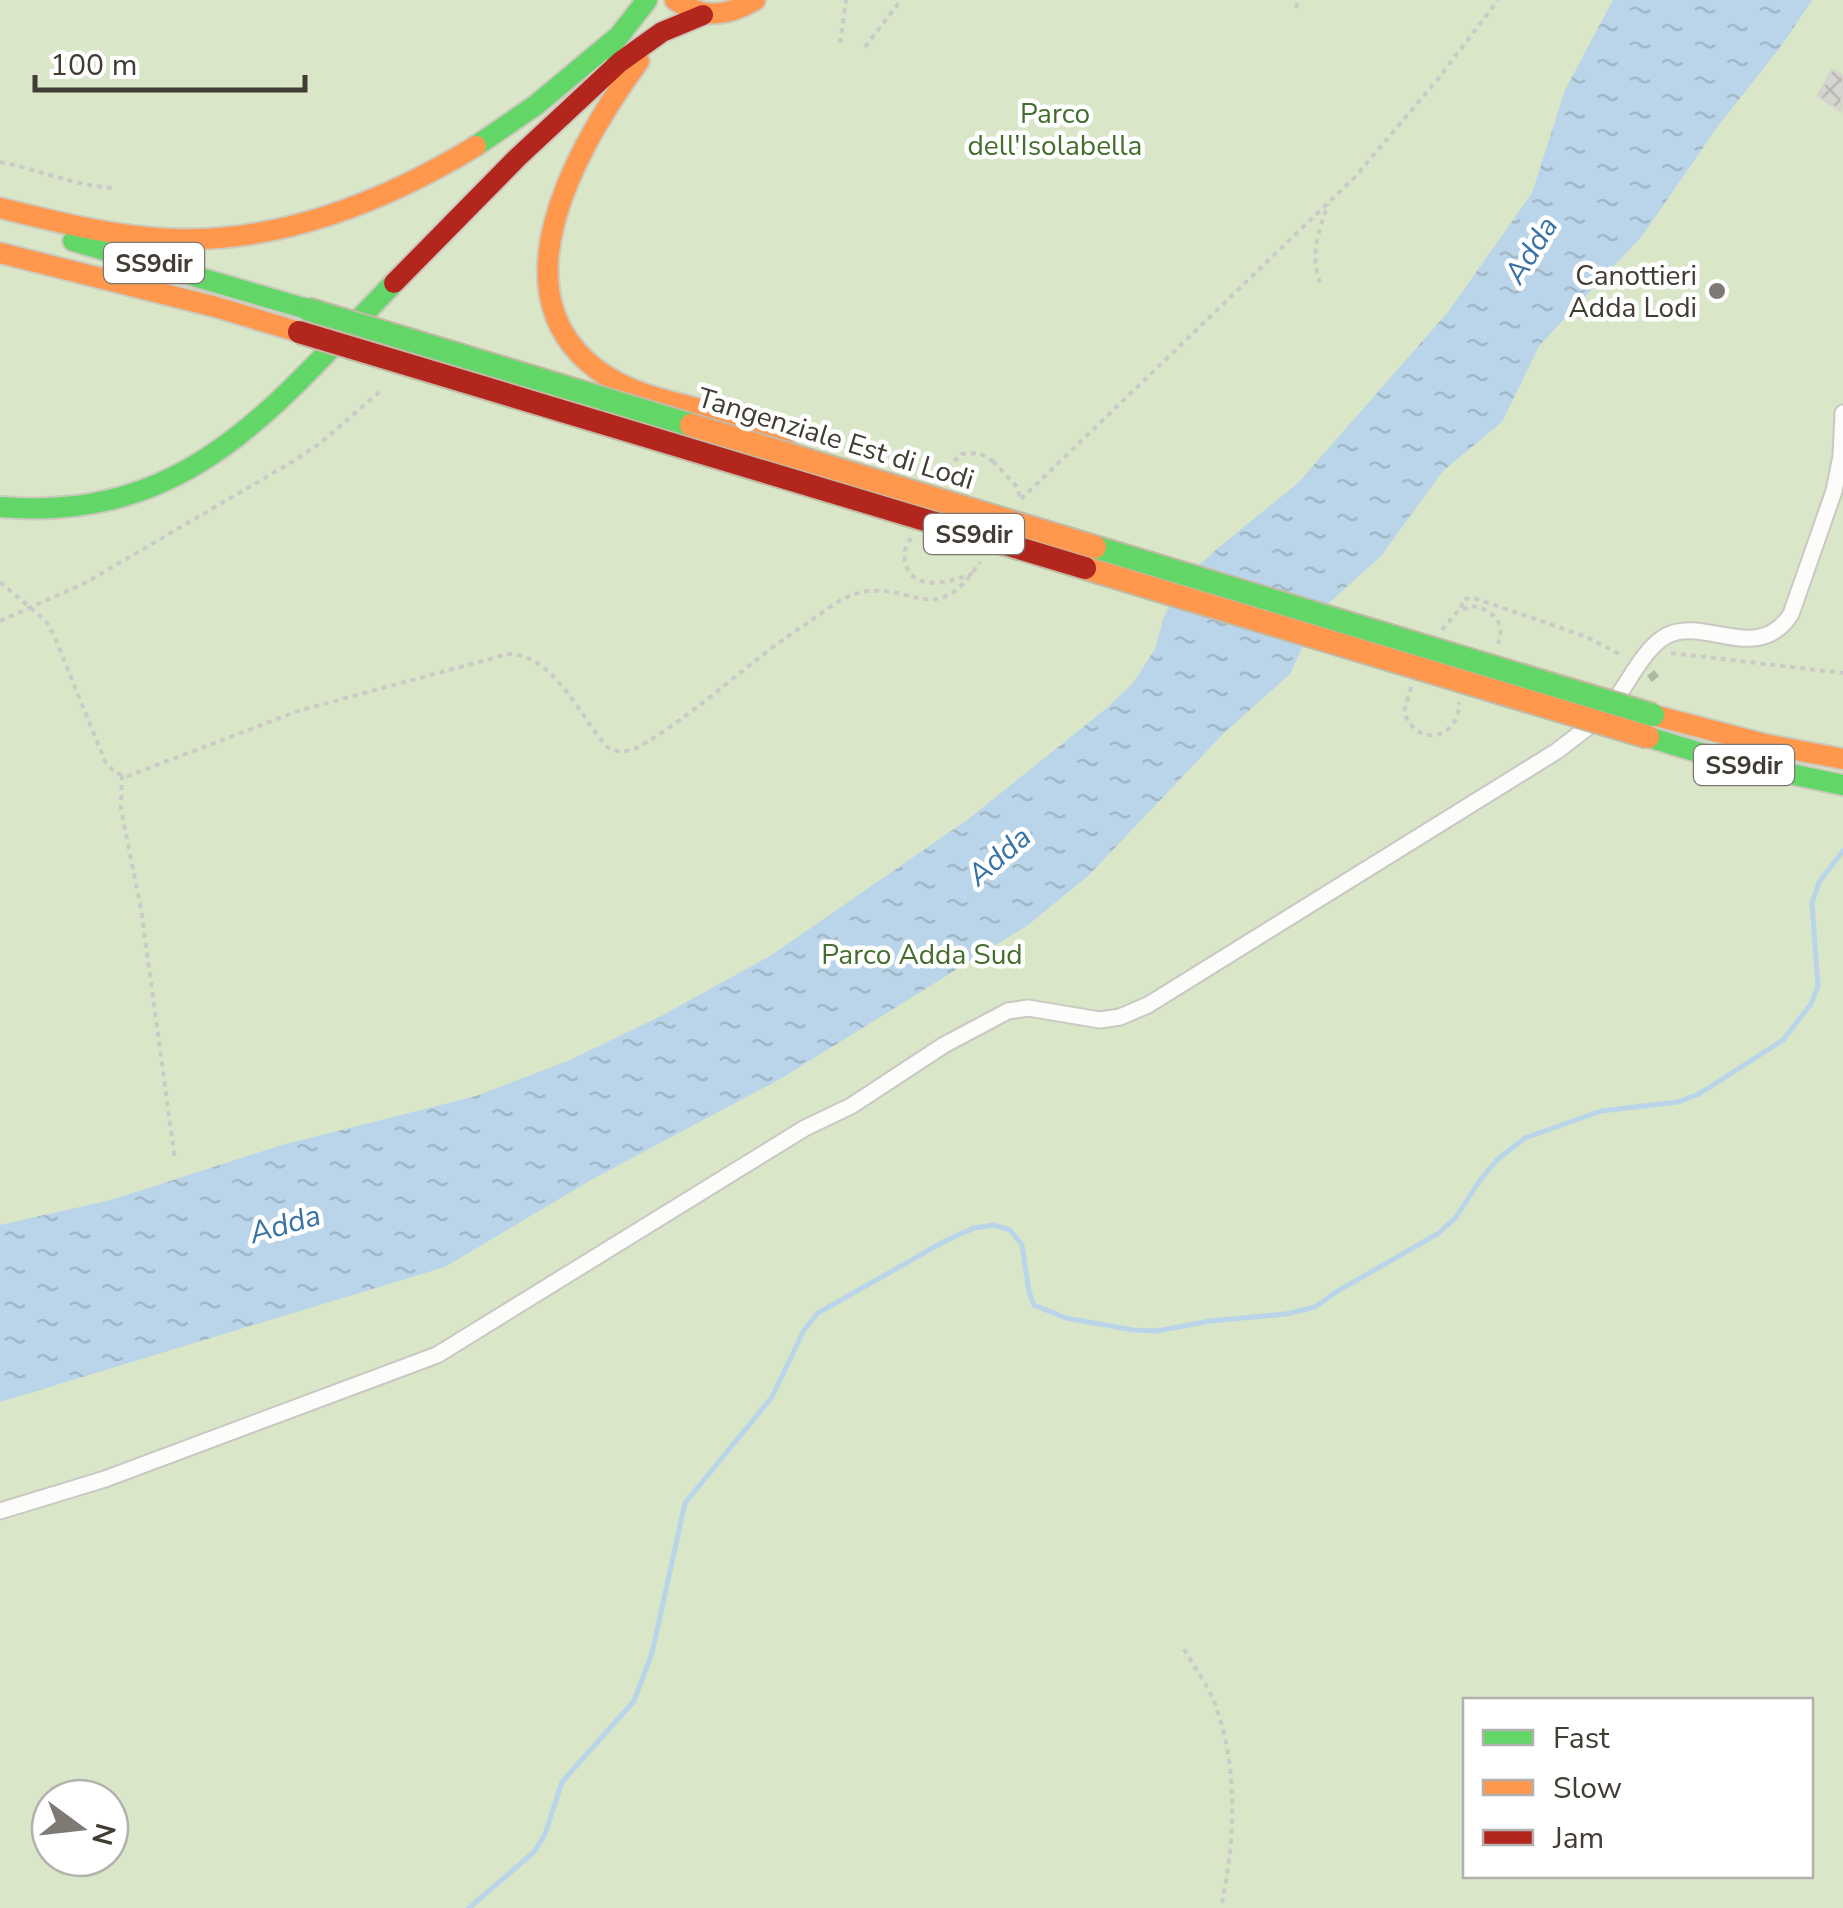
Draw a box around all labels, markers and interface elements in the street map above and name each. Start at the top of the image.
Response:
scale bar [35,30,305,92]
text: 100 m [50,45,137,86]
park label: Parco dell'Isolabella [968,95,1142,165]
water label: Adda [1494,209,1568,293]
road number: SS9dir [104,243,204,283]
place label: Canottieri Adda Lodi [1569,257,1697,327]
marker: Canottieri Adda Lodi [1706,280,1728,302]
street label: Tangenziale Est di Lodi [693,379,979,499]
road number: SS9dir [924,514,1024,554]
road number: SS9dir [1694,745,1794,785]
water label: Adda [958,817,1040,896]
park label: Parco Adda Sud [821,936,1023,974]
water label: Adda [244,1195,326,1254]
legend [1463,1698,1813,1878]
text: Fast [1553,1718,1610,1759]
text: Slow [1553,1768,1622,1809]
north arrow [30,1778,130,1878]
text: Jam [1552,1818,1604,1859]
text: N [82,1819,124,1849]

